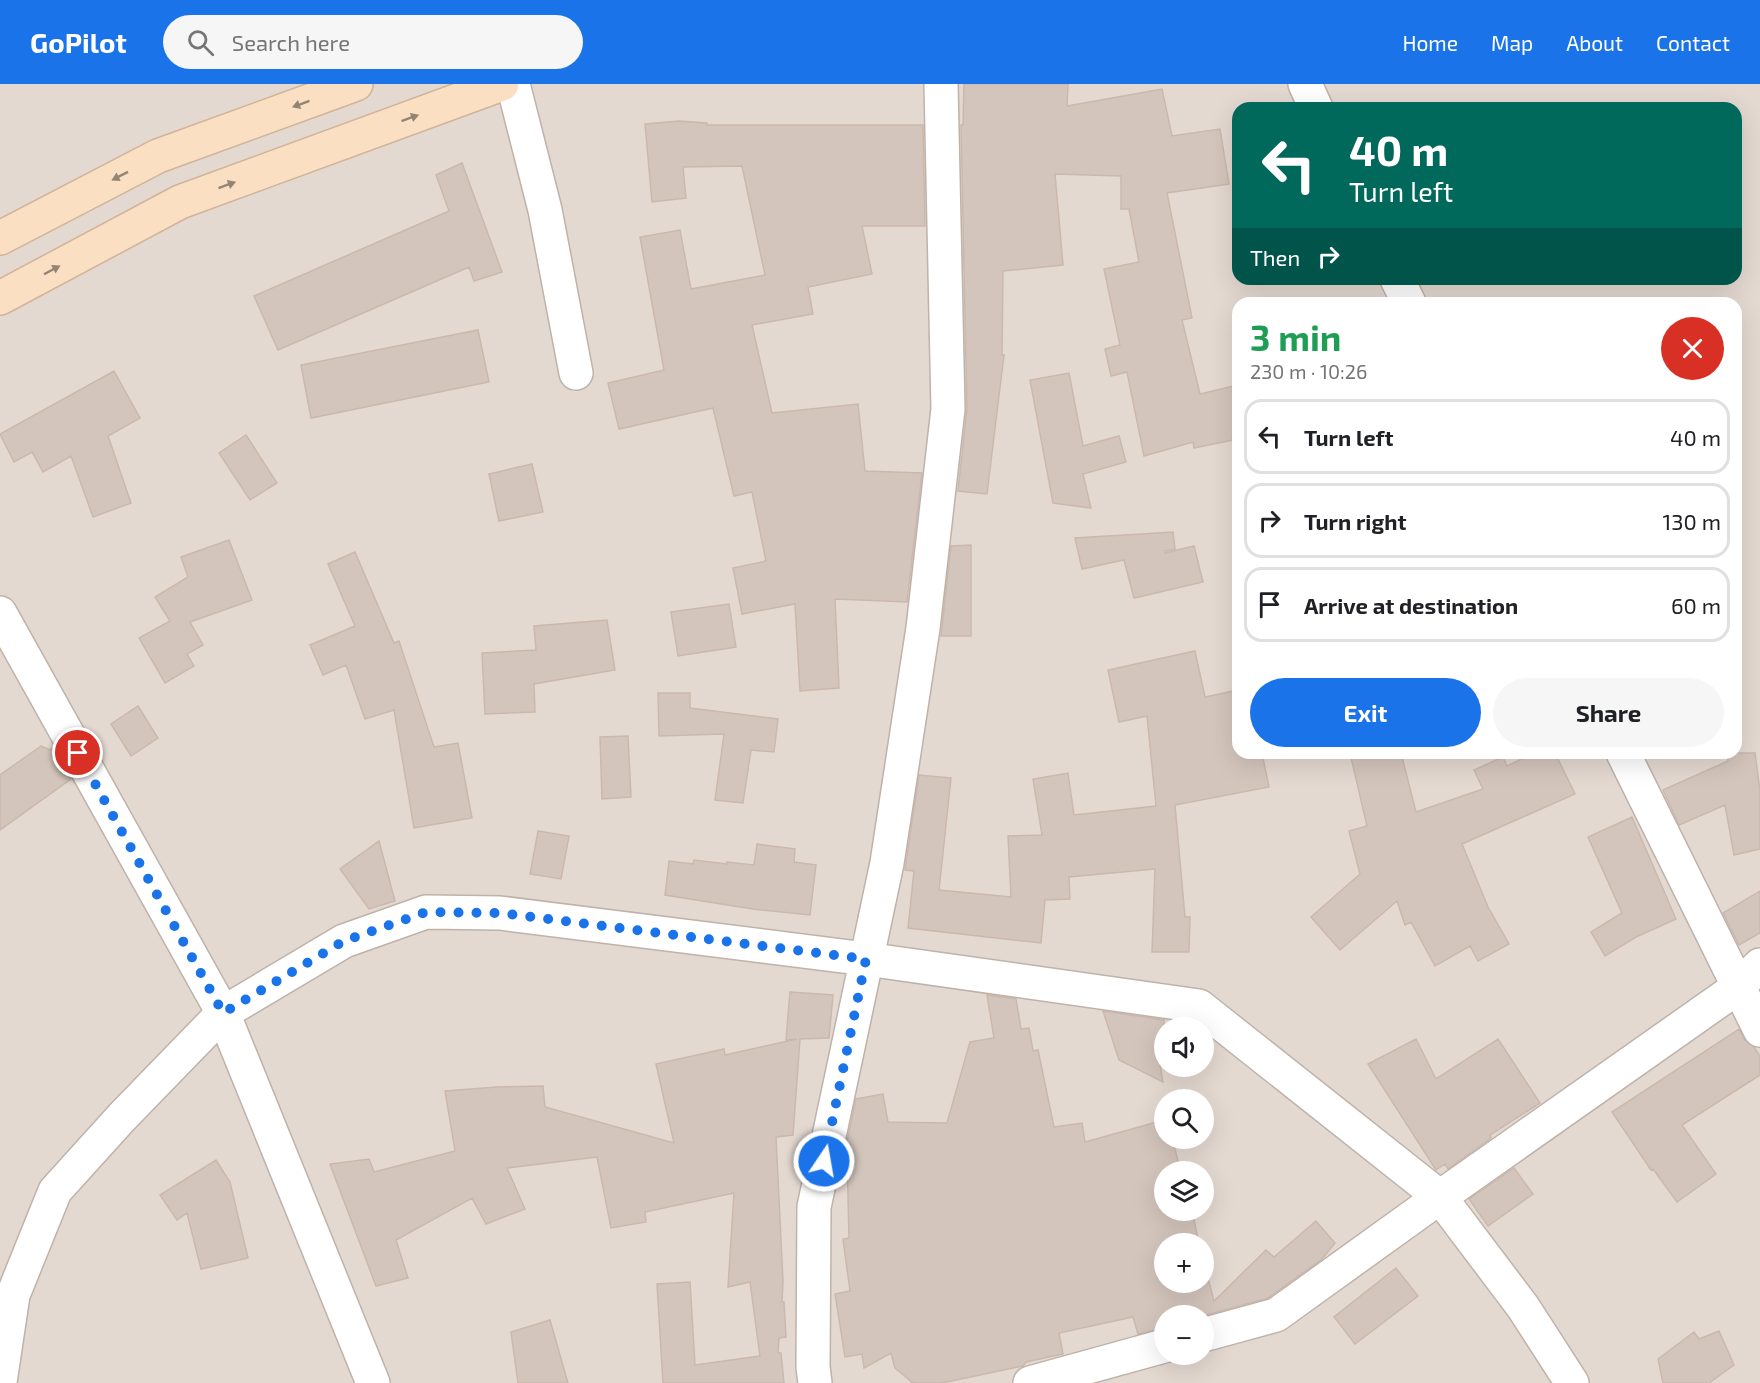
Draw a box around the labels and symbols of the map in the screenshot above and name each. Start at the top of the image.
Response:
one-way arrow [291,99,309,109]
one-way arrow [401,113,419,122]
one-way arrow [111,171,128,181]
one-way arrow [218,180,236,190]
one-way arrow [43,265,60,275]
pin [52,727,103,778]
position arrow [792,1129,856,1193]

